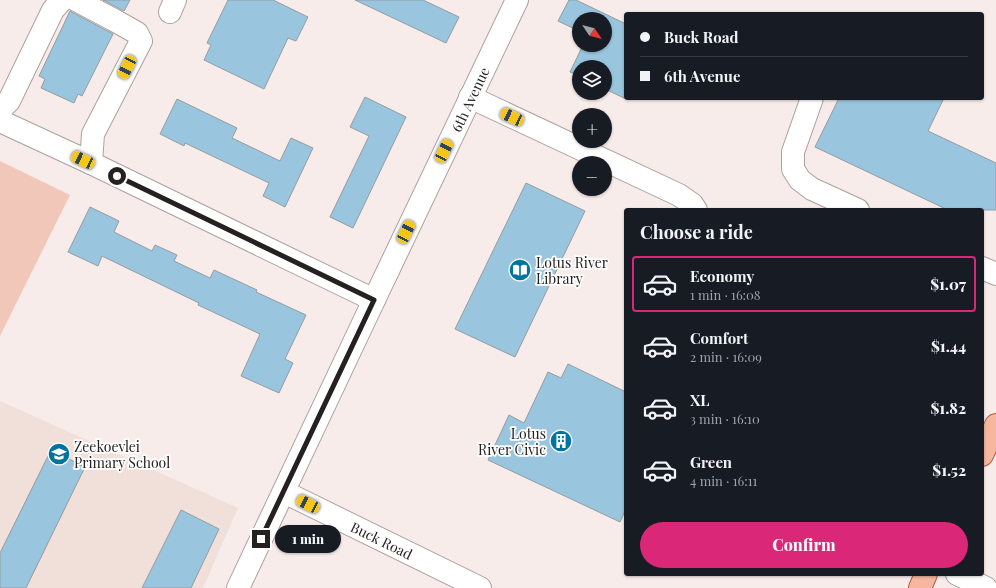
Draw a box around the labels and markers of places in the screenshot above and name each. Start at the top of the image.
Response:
place label: Lotus River Library [536,253,609,288]
library icon: Lotus River Library [507,257,533,283]
place label: Lotus River Civic [478,424,546,459]
building icon: Lotus River Civic [548,428,574,454]
place label: Zeekoevlei Primary School [74,437,170,472]
school or university icon: Zeekoevlei Primary School [46,441,72,467]

